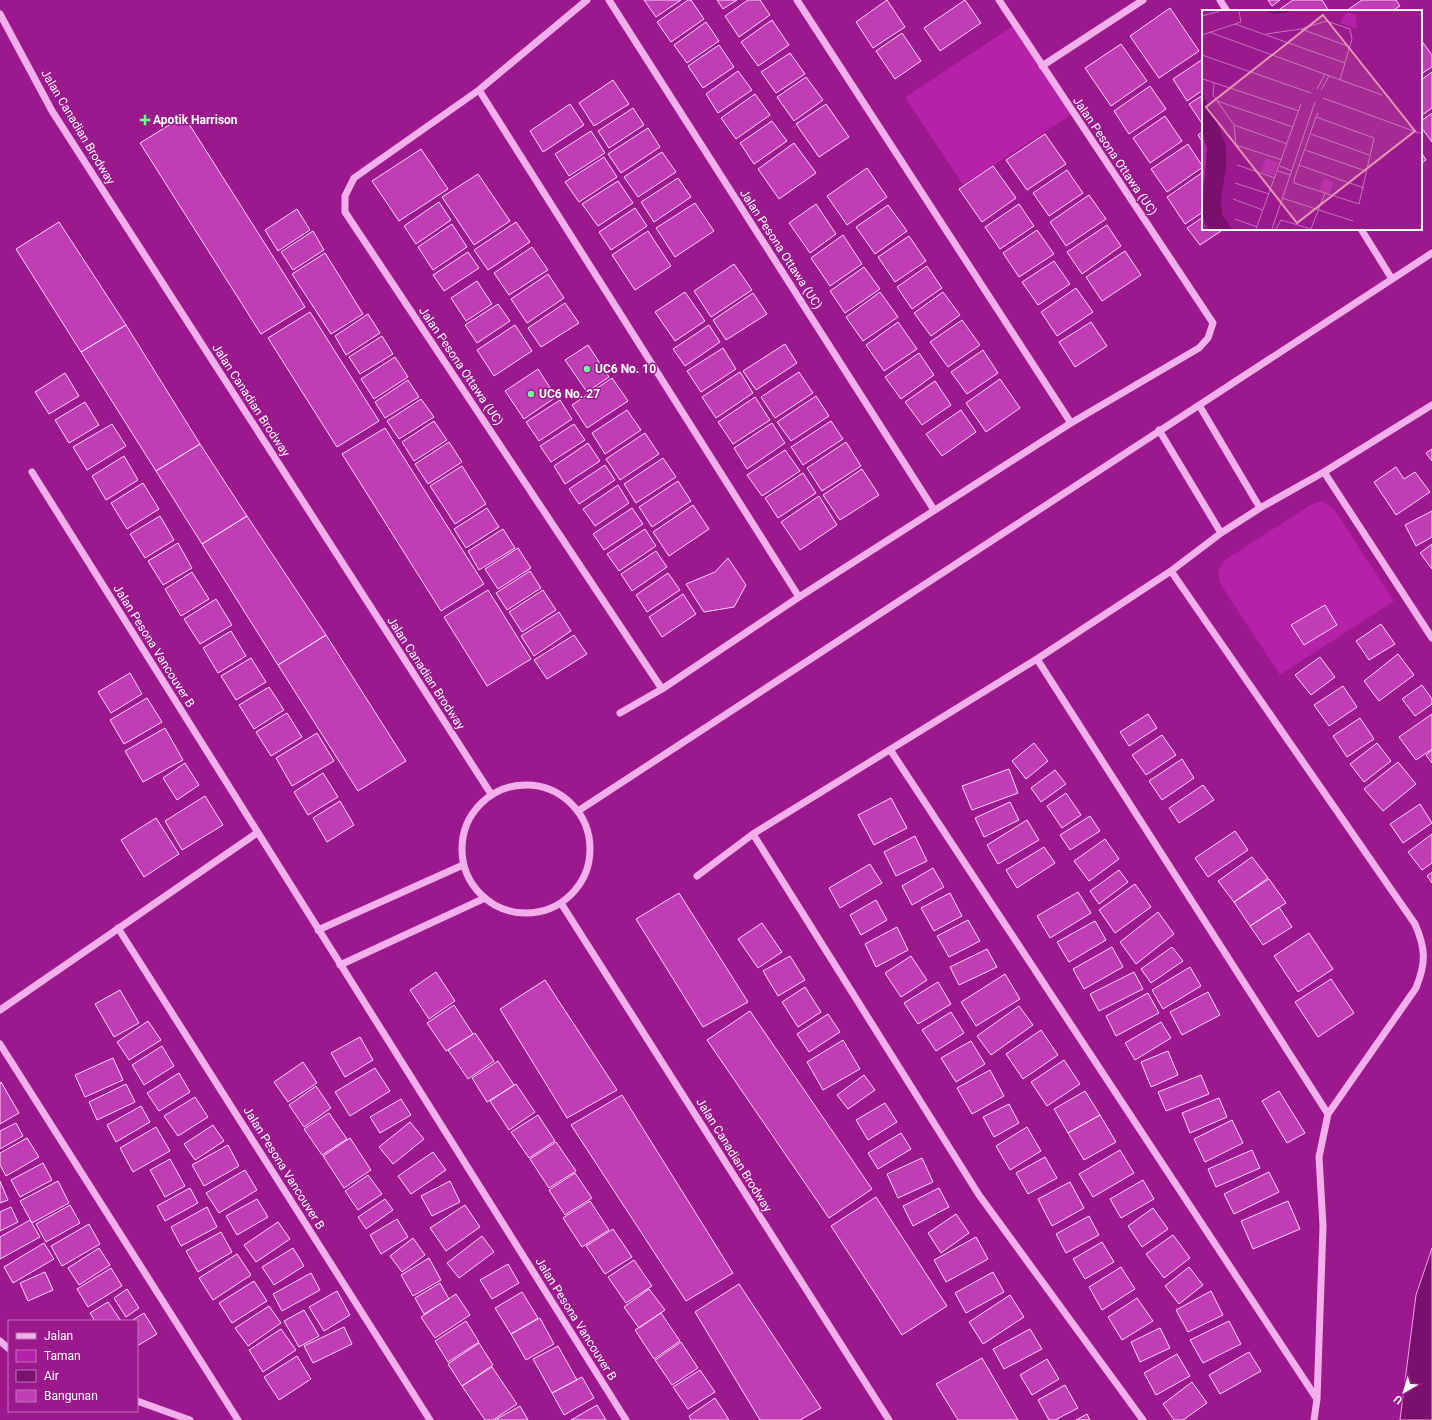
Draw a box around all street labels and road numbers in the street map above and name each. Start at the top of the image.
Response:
street label: Jalan Canadian Brodway [38,67,118,187]
street label: Jalan Pesona Ottawa (UC) [1070,94,1160,218]
street label: Jalan Pesona Ottawa (UC) [737,186,825,312]
street label: Jalan Pesona Ottawa (UC) [416,304,506,428]
street label: Jalan Canadian Brodway [209,341,293,459]
street label: Jalan Pesona Vancouver B [110,582,198,710]
street label: Jalan Canadian Brodway [384,614,468,732]
street label: Jalan Canadian Brodway [693,1095,775,1215]
street label: Jalan Pesona Vancouver B [240,1104,328,1232]
street label: Jalan Pesona Vancouver B [532,1255,620,1383]

